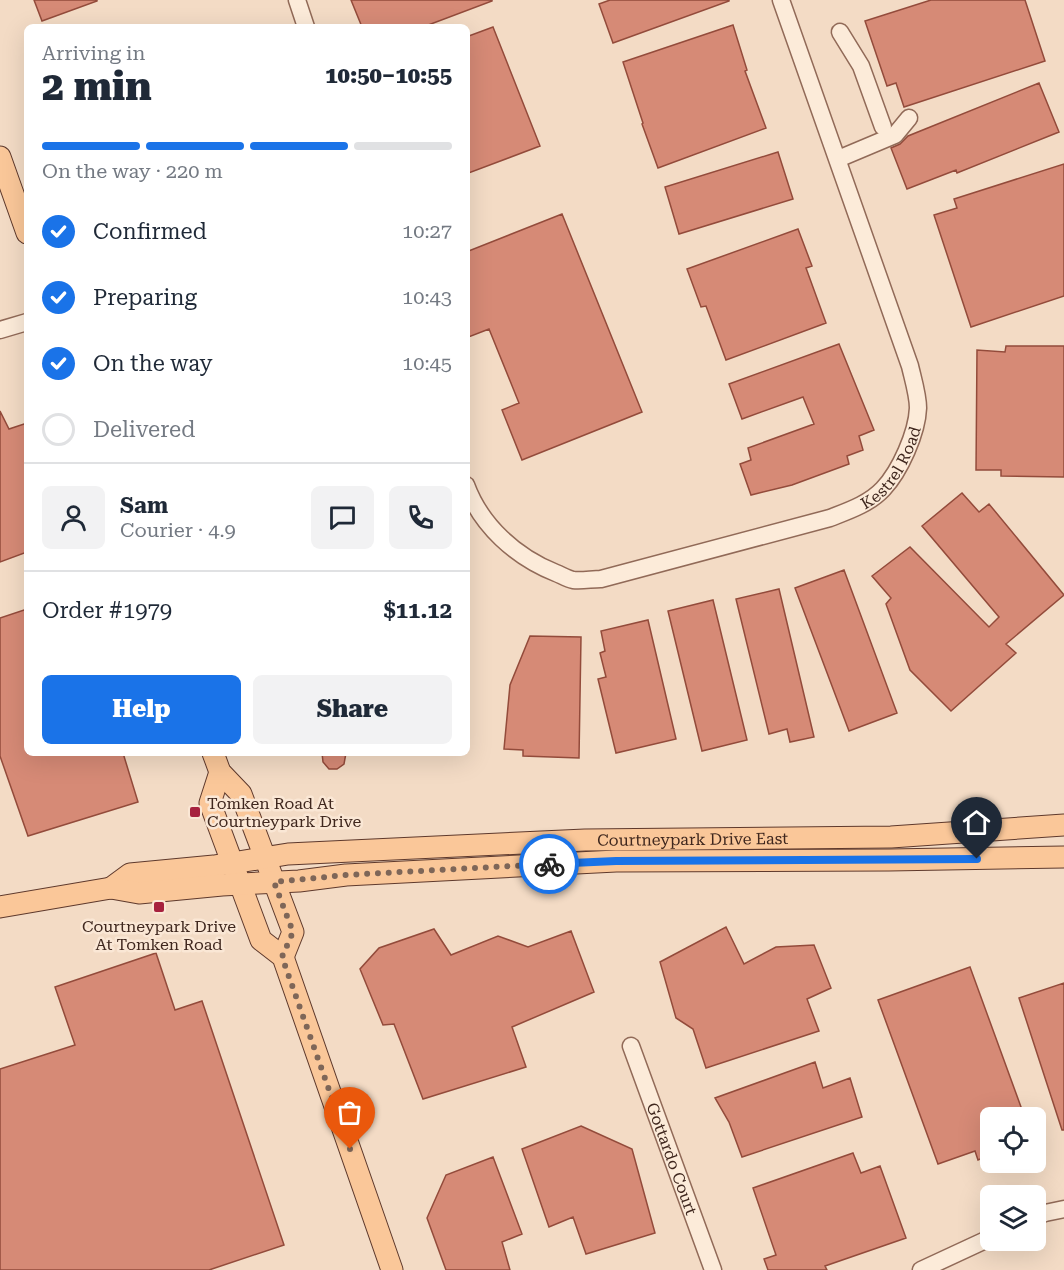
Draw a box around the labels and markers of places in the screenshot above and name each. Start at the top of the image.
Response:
place label: Tomken Road At Courtneypark Drive [207,794,361,831]
pin [951,797,1002,859]
marker: Tomken Road At Courtneypark Drive [188,805,202,819]
marker: Courtneypark Drive At Tomken Road [152,900,166,914]
place label: Courtneypark Drive At Tomken Road [82,917,236,954]
pin [324,1087,375,1149]

